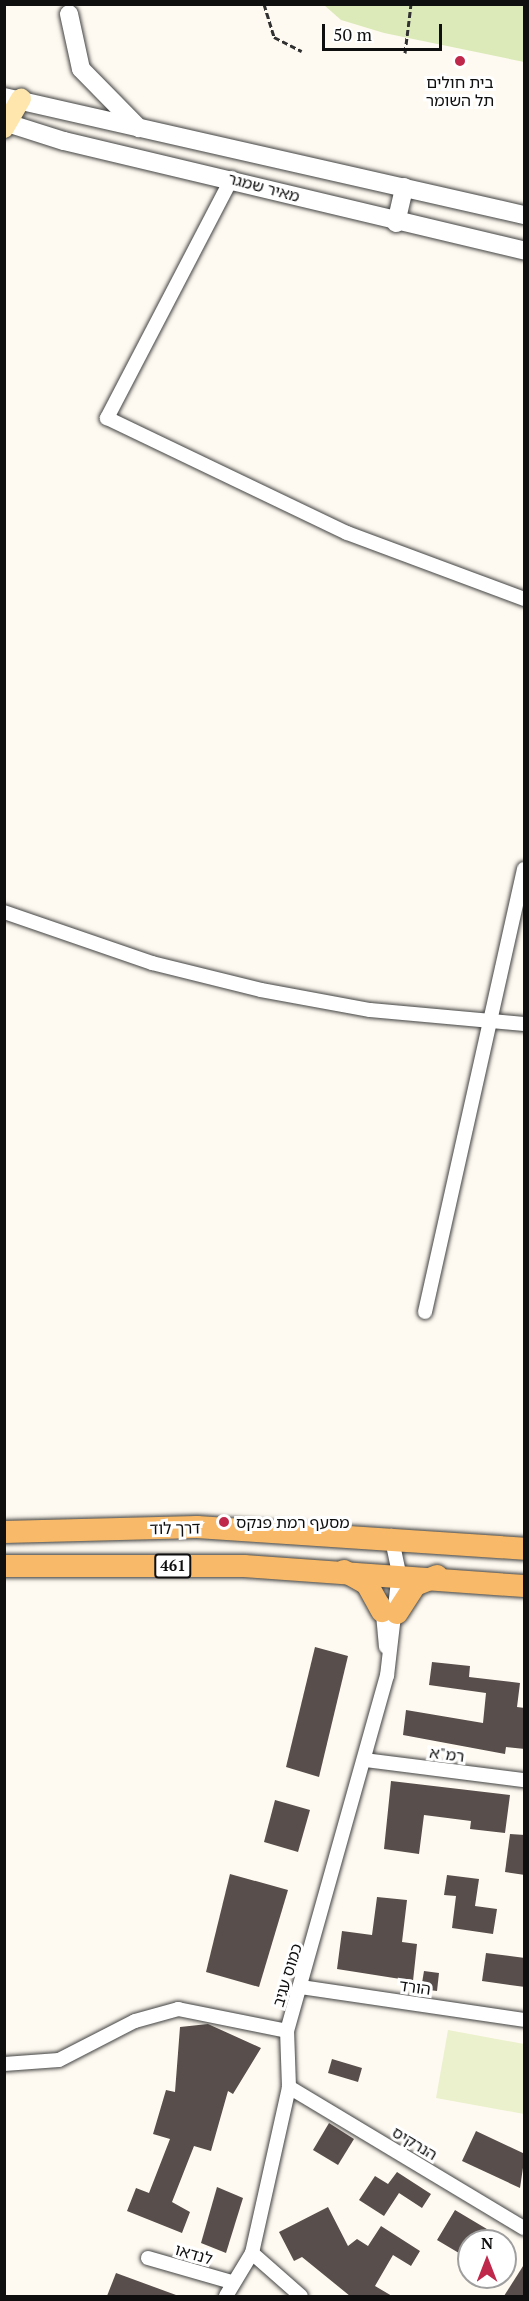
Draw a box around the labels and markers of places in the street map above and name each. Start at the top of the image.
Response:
marker: בית חולים תל השומר [451,52,469,70]
place label: בית חולים תל השומר [426,72,494,110]
place label: מסעף רמת פנקס [236,1512,349,1532]
marker: מסעף רמת פנקס [217,1515,231,1529]

